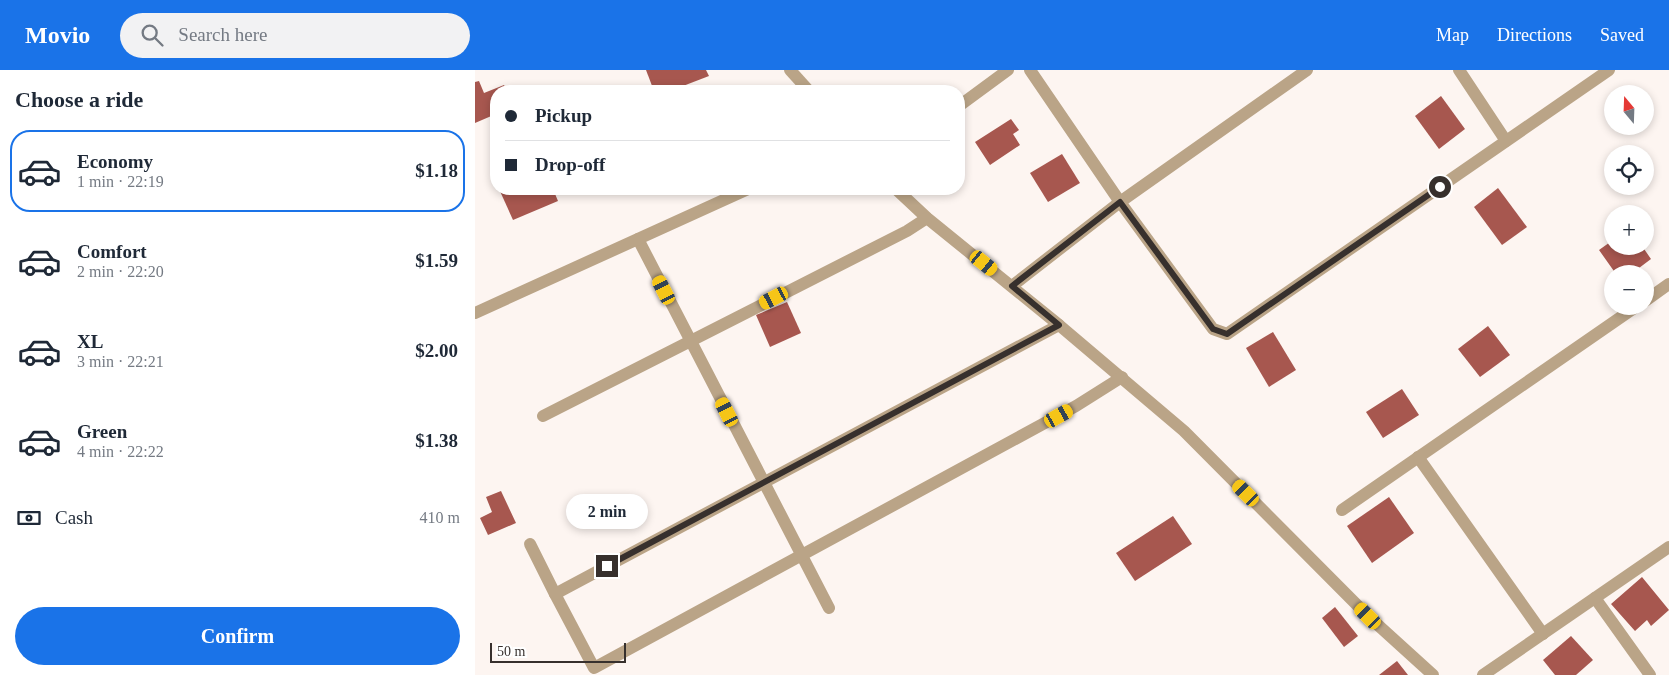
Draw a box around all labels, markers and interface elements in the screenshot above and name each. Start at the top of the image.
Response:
search box [120,13,470,58]
icon: search [138,21,166,49]
text: Movio [25,22,90,48]
text: Search here [178,24,267,45]
text: Map [1436,25,1469,45]
text: Directions [1497,25,1572,45]
text: Saved [1600,25,1644,45]
north arrow [1604,85,1654,135]
map controls [1604,85,1654,315]
text: Choose a ride [15,87,143,112]
text: Pickup [535,105,592,126]
button: locate [1604,145,1654,195]
icon: car [17,149,62,194]
text: Economy [77,151,153,172]
text: Drop-off [535,154,605,175]
text: $1.18 [415,160,458,181]
text: 1 min · 22:19 [77,173,164,190]
route start [1429,176,1451,198]
button: + [1604,205,1654,255]
icon: car [17,239,62,284]
text: Comfort [77,241,147,262]
car [967,248,1000,278]
text: $1.59 [415,250,458,271]
text: 2 min · 22:20 [77,263,164,280]
button: − [1604,265,1654,315]
car [650,273,677,307]
car [757,285,790,311]
icon: car [17,329,62,374]
text: XL [77,331,103,352]
text: $2.00 [415,340,458,361]
text: 3 min · 22:21 [77,353,164,370]
car [713,395,740,429]
car [1042,402,1075,430]
icon: car [17,419,62,464]
text: Green [77,421,127,442]
text: $1.38 [415,430,458,451]
text: 4 min · 22:22 [77,443,164,460]
car [1230,477,1261,509]
callout: 2 min [566,494,648,528]
text: 2 min [588,503,626,520]
icon: cash [15,504,43,532]
text: Cash [55,507,93,528]
text: 410 m [420,509,460,526]
route end [596,555,618,577]
car [1352,600,1383,632]
button: Confirm [15,607,460,665]
scale bar [490,640,626,663]
text: 50 m [497,644,525,659]

